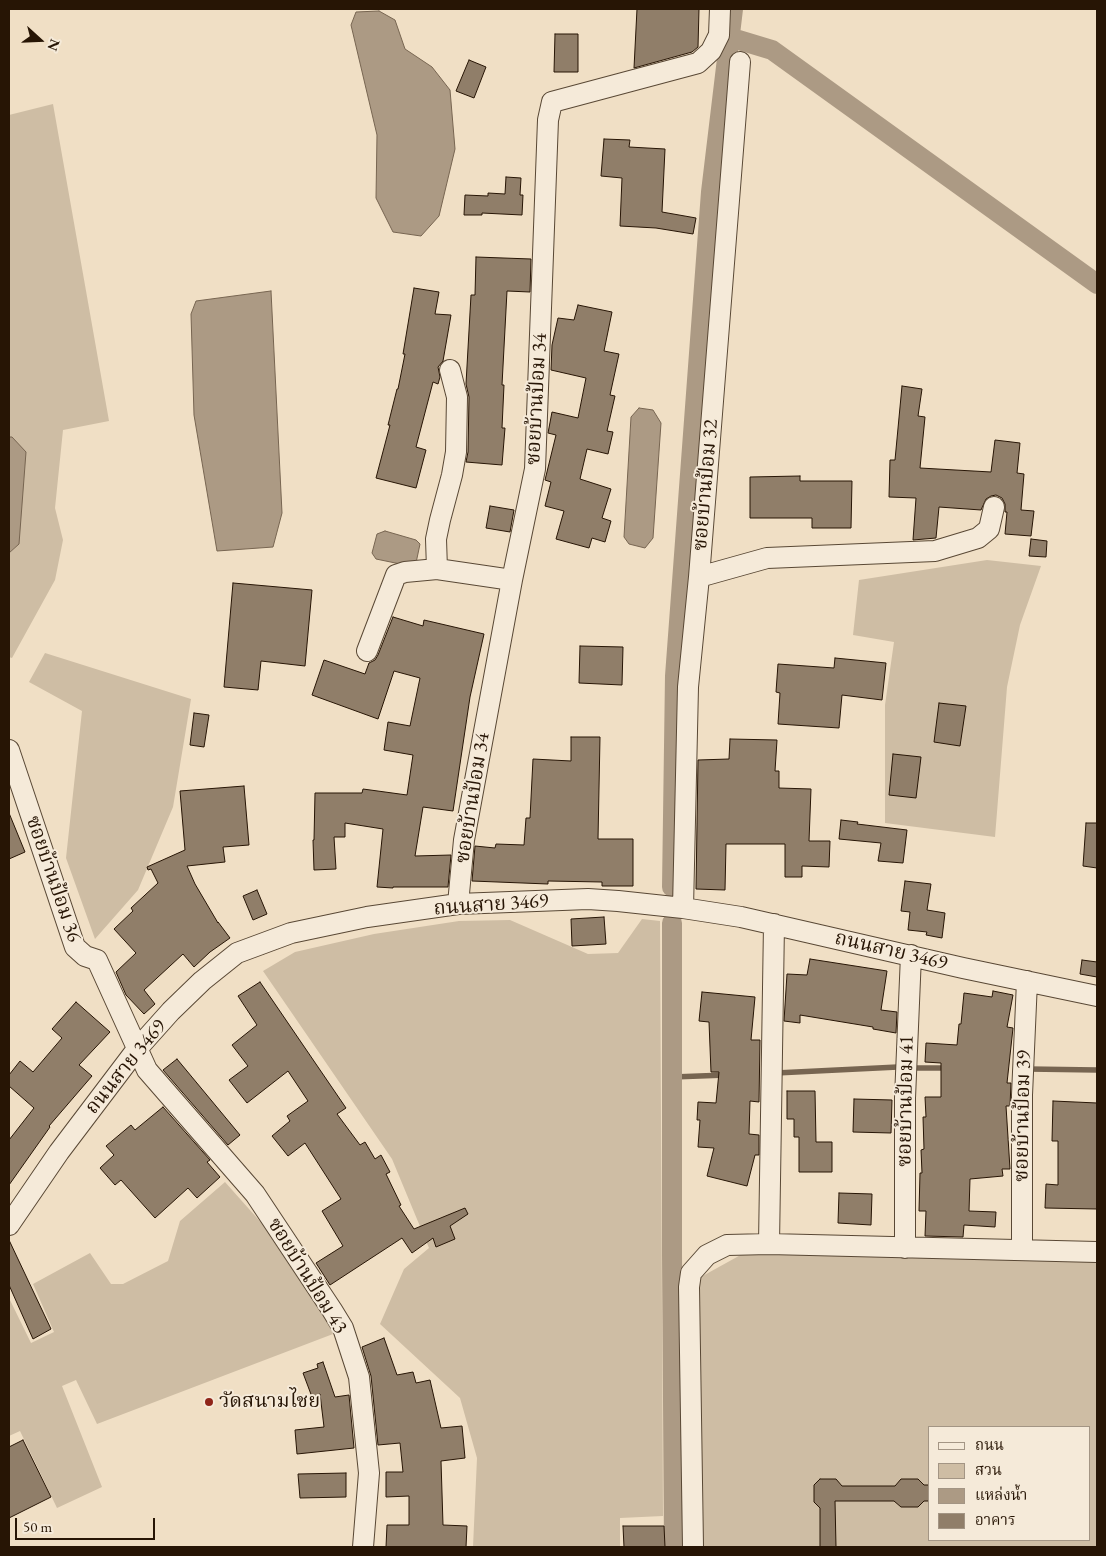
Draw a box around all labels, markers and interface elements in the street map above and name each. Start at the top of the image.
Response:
north arrow [15,15,65,65]
text: N [44,37,64,54]
street label: ซอยบ้านป้อม 34 [522,333,552,465]
street label: ซอยบ้านป้อม 32 [688,418,724,552]
street label: ซอยบ้านป้อม 34 [451,731,495,865]
street label: ซอยบ้านป้อม 36 [20,813,86,945]
street label: ถนนสาย 3469 [433,889,549,921]
street label: ถนนสาย 3469 [832,926,950,976]
street label: ถนนสาย 3469 [80,1015,172,1119]
street label: ซอยบ้านป้อม 41 [893,1035,919,1167]
street label: ซอยบ้านป้อม 39 [1010,1050,1036,1182]
street label: ซอยบ้านป้อม 43 [262,1214,352,1338]
place label: วัดสนามไชย [219,1390,320,1414]
marker: วัดสนามไชย [203,1396,215,1408]
legend [928,1426,1091,1541]
text: ถนน [975,1435,1004,1454]
text: สวน [975,1460,1002,1479]
text: แหล่งน้ำ [975,1485,1027,1504]
scale bar [18,1508,158,1540]
text: อาคาร [975,1510,1015,1529]
text: 50 m [23,1517,52,1536]

